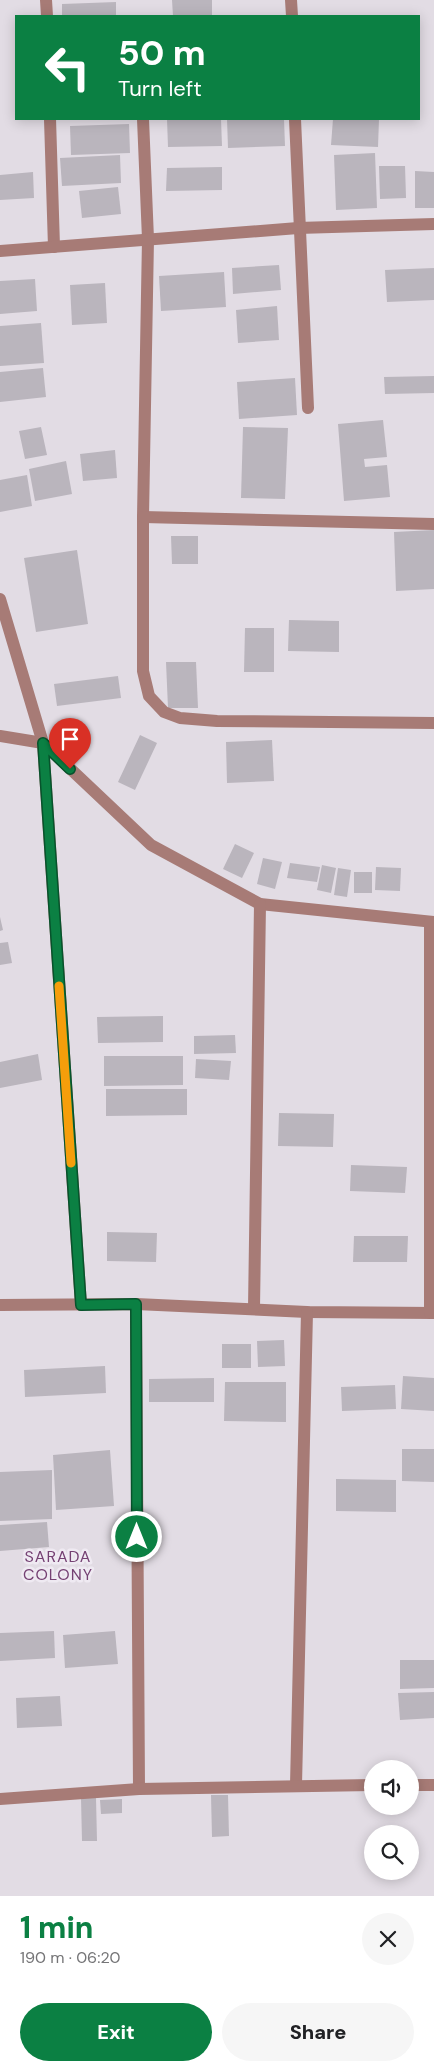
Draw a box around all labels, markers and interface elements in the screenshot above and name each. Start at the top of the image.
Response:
text: 50 m [118,30,206,76]
icon: left [35,35,100,100]
text: Turn left [118,74,202,103]
pin [49,718,91,769]
icon: arrive [56,725,84,753]
position arrow [110,1510,162,1562]
district label: SARADA COLONY [23,1546,93,1585]
map controls [364,1760,419,1880]
button: sound [364,1760,419,1815]
button: search [364,1825,419,1880]
text: 1 min [20,1908,93,1947]
button: close [362,1913,414,1965]
text: 190 m · 06:20 [20,1947,120,1968]
button: Exit [20,2003,212,2061]
button: Share [222,2003,414,2061]

